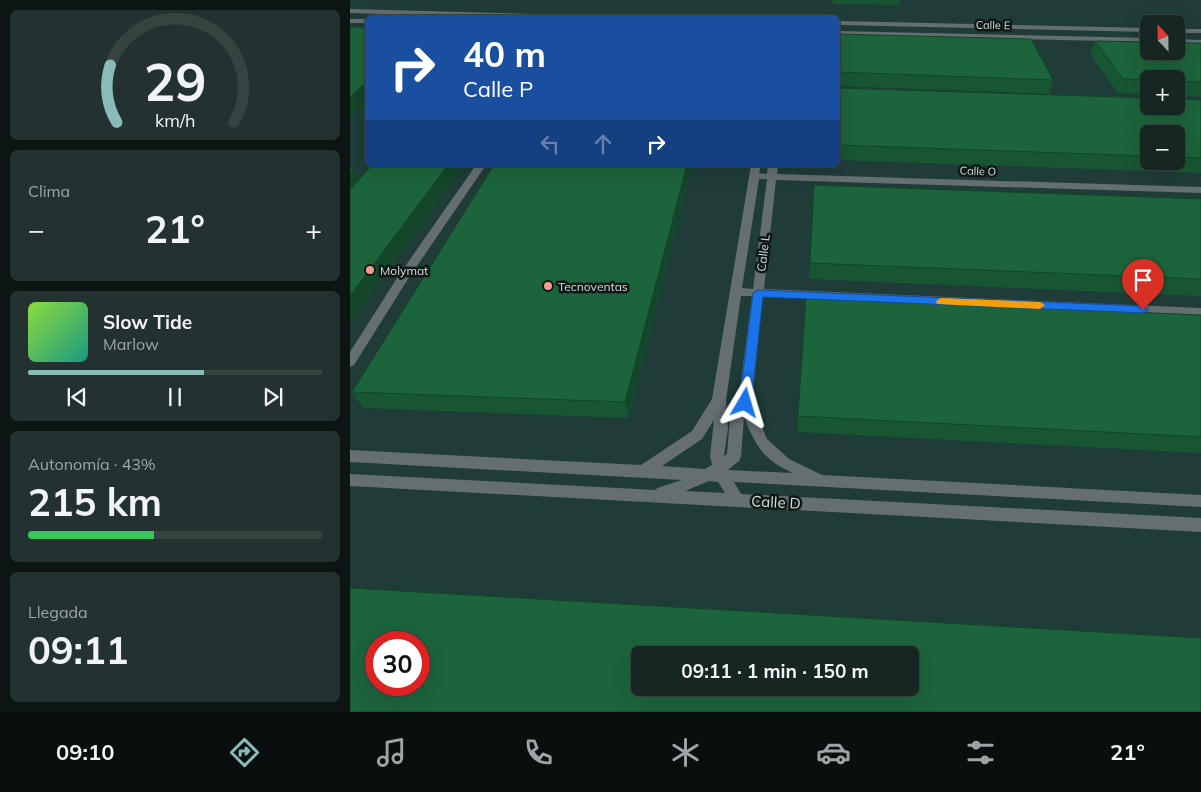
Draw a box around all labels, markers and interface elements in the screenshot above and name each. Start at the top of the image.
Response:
north arrow [1140,15,1185,60]
map controls [1140,15,1185,170]
street label: Calle E [976,18,1010,32]
text: 40 m [463,32,546,76]
icon: right [380,35,445,100]
text: 29 [144,49,206,114]
button: + [1140,70,1185,115]
text: Calle P [463,75,533,103]
text: km/h [155,109,195,131]
button: − [1140,125,1185,170]
icon: left [536,130,564,158]
icon: ahead [589,130,617,158]
icon: right [642,130,670,158]
street label: Calle O [960,163,996,179]
text: Clima [28,181,70,201]
text: 21° [145,205,205,253]
text: − [28,212,45,247]
text: + [305,212,322,247]
street label: Calle L [753,233,773,272]
pin [1122,259,1164,310]
place label: Molymat [380,263,428,278]
marker: Molymat [364,264,376,276]
icon: arrive [1129,266,1157,294]
place label: Tecnoventas [558,279,628,294]
marker: Tecnoventas [542,280,554,292]
text: Slow Tide [103,310,192,334]
text: Marlow [103,334,159,354]
position arrow [718,376,770,428]
icon: previous [63,383,91,411]
icon: pause [161,383,189,411]
icon: next [259,383,287,411]
text: Autonomía · 43% [28,454,156,474]
text: 215 km [28,478,162,526]
street label: Calle D [751,491,801,513]
text: Llegada [28,602,88,622]
text: 09:11 [28,626,129,674]
speed limit sign: 30 [365,631,430,696]
text: 09:11 · 1 min · 150 m [681,659,869,683]
icon: directions [227,735,262,770]
icon: music [374,735,409,770]
icon: phone [521,735,556,770]
icon: climate [668,735,703,770]
icon: car [816,735,851,770]
icon: filters [963,735,998,770]
text: 09:10 [56,738,114,766]
text: 21° [1110,738,1145,766]

